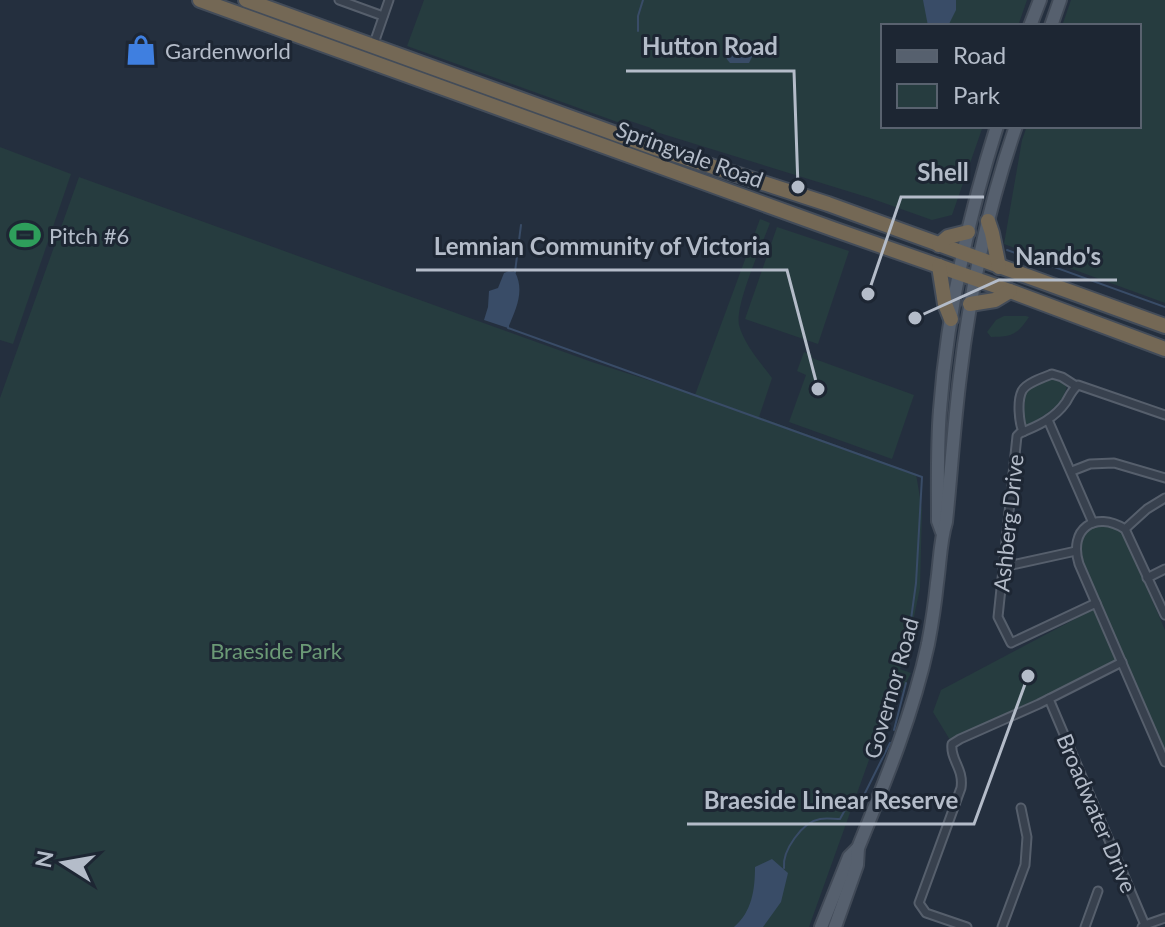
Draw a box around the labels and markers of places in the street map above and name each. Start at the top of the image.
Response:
callout: Hutton Road [626,23,794,71]
shop icon: Gardenworld [124,33,158,67]
place label: Gardenworld [165,37,291,64]
callout: Shell [901,149,984,197]
sports icon: Pitch #6 [8,218,42,252]
place label: Pitch #6 [49,222,129,249]
callout: Lemnian Community of Victoria [416,222,787,270]
callout: Nando's [999,232,1117,280]
callout: Braeside Linear Reserve [687,776,974,824]

